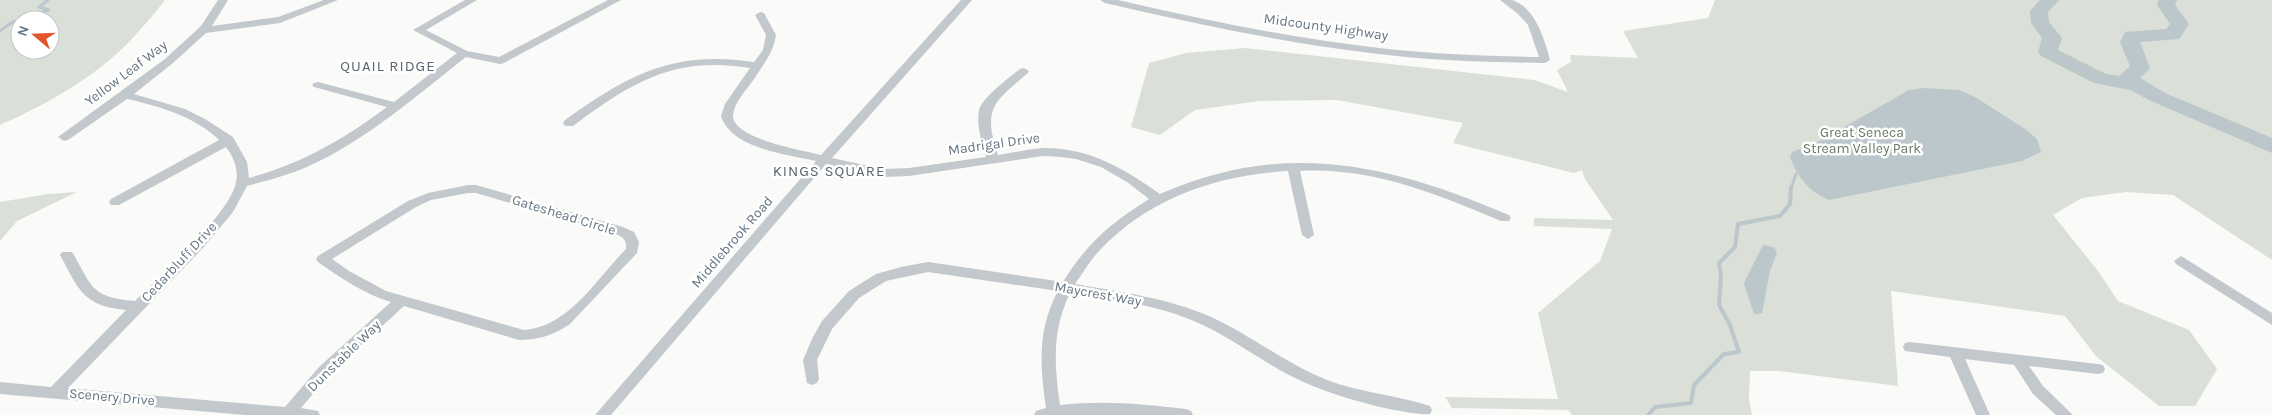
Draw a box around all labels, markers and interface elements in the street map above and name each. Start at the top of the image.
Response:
north arrow [10,10,60,60]
street label: Midcounty Highway [1263,10,1390,44]
text: N [14,23,33,38]
street label: Yellow Leaf Way [81,36,171,110]
district label: QUAIL RIDGE [340,57,436,75]
park label: Great Seneca Stream Valley Park [1803,124,1921,157]
street label: Madrigal Drive [947,129,1041,159]
district label: KINGS SQUARE [773,162,885,180]
street label: Gateshead Circle [510,191,618,239]
street label: Middlebrook Road [688,193,776,291]
street label: Cedarbluff Drive [138,218,220,306]
street label: Maycrest Way [1053,278,1143,310]
street label: Dunstable Way [304,316,385,395]
street label: Scenery Drive [68,385,156,409]

